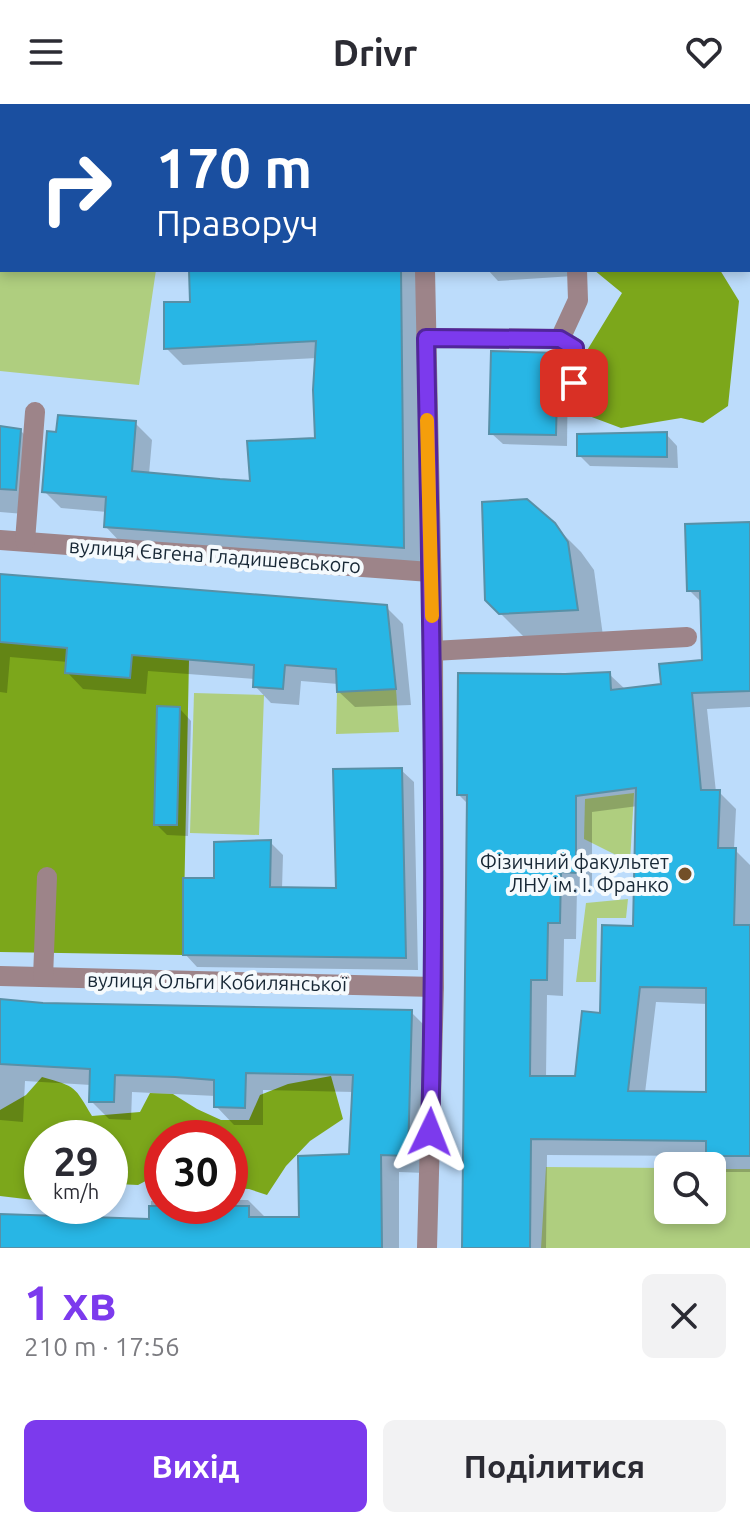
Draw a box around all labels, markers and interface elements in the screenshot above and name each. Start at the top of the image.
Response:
icon: menu [24,30,68,74]
icon: heart [682,30,726,74]
text: Drivr [333,32,417,73]
icon: right [24,136,128,240]
text: 170 m [156,136,312,199]
text: Праворуч [156,202,319,243]
pin [540,349,608,417]
icon: arrive [552,361,596,405]
street label: вулиця Євгена Гладишевського [68,534,362,577]
place label: Фізичний факультет ЛНУ ім. І. Франко [480,850,669,896]
marker: Фізичний факультет ЛНУ ім. І. Франко [676,865,694,883]
street label: вулиця Ольги Кобилянської [87,968,348,995]
position arrow [388,1090,472,1174]
speed limit sign: 30 [144,1120,248,1224]
text: 29 [53,1139,99,1184]
map controls [654,1152,726,1224]
button: search [654,1152,726,1224]
text: km/h [53,1180,99,1203]
button: close [642,1274,726,1358]
text: 1 хв [24,1275,117,1329]
text: 210 m · 17:56 [24,1332,180,1361]
button: Вихід [24,1420,367,1512]
button: Поділитися [383,1420,726,1512]

